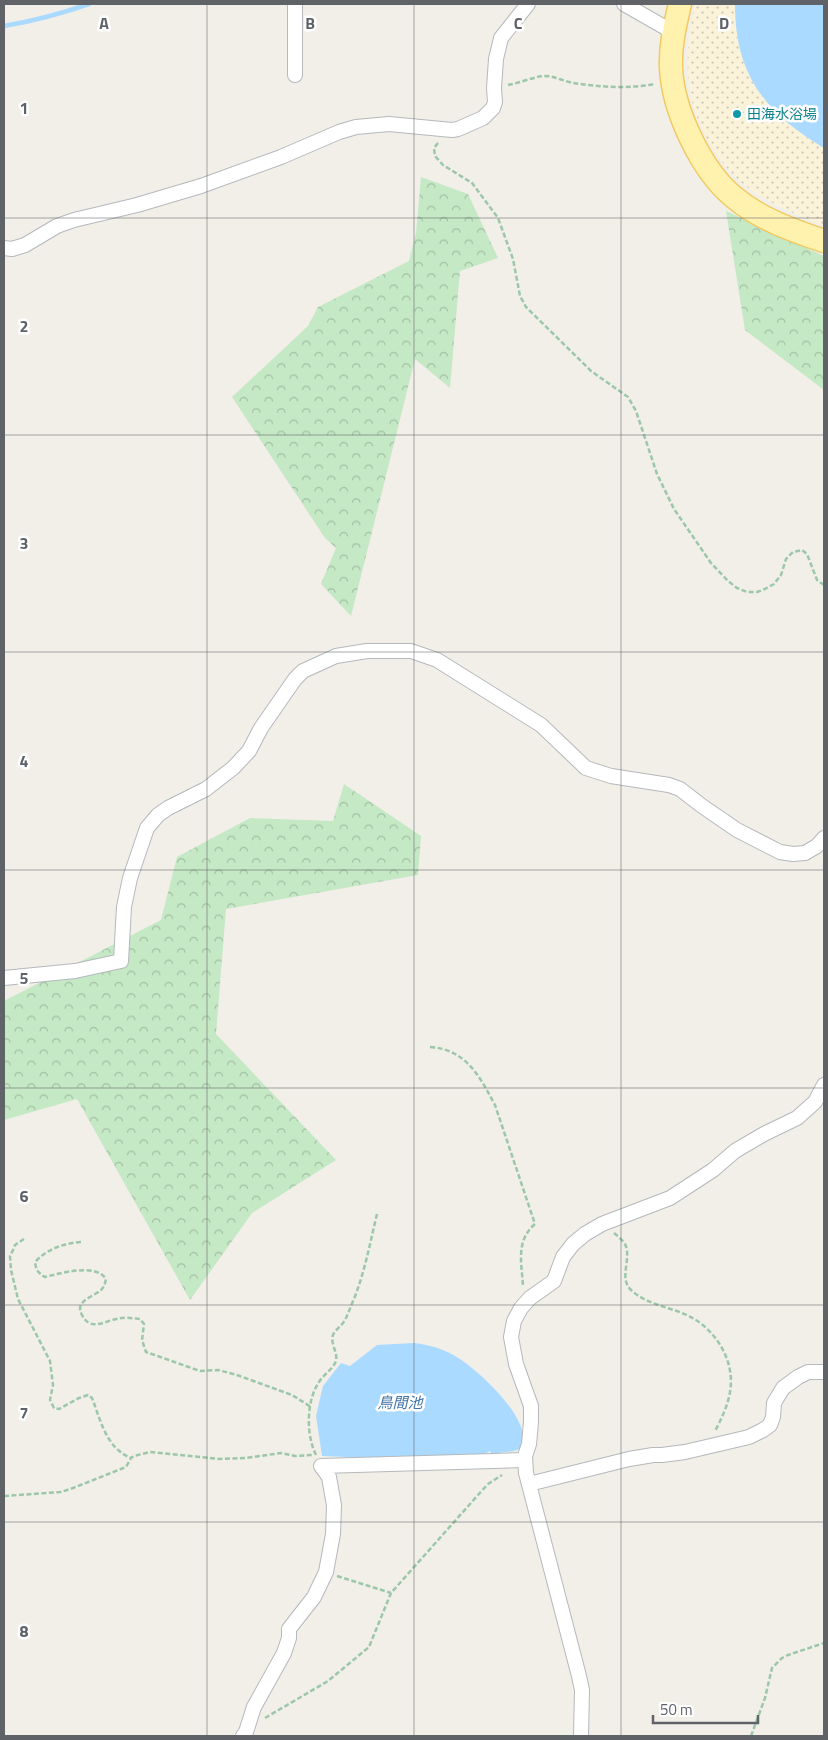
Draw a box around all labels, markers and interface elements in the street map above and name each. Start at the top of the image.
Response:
text: A [99,11,109,35]
text: B [305,11,315,35]
text: C [514,11,523,35]
text: D [719,11,729,35]
text: 1 [20,96,28,120]
place label: 田海水浴場 [747,103,817,124]
marker: 田海水浴場 [731,108,743,120]
text: 2 [20,314,28,338]
text: 3 [20,531,28,555]
text: 4 [20,749,29,773]
text: 5 [20,966,29,990]
text: 6 [20,1184,29,1208]
water label: 鳥間池 [377,1391,424,1414]
text: 7 [20,1401,28,1425]
text: 8 [20,1619,29,1643]
scale bar [653,1692,758,1724]
text: 50 m [660,1698,693,1721]

